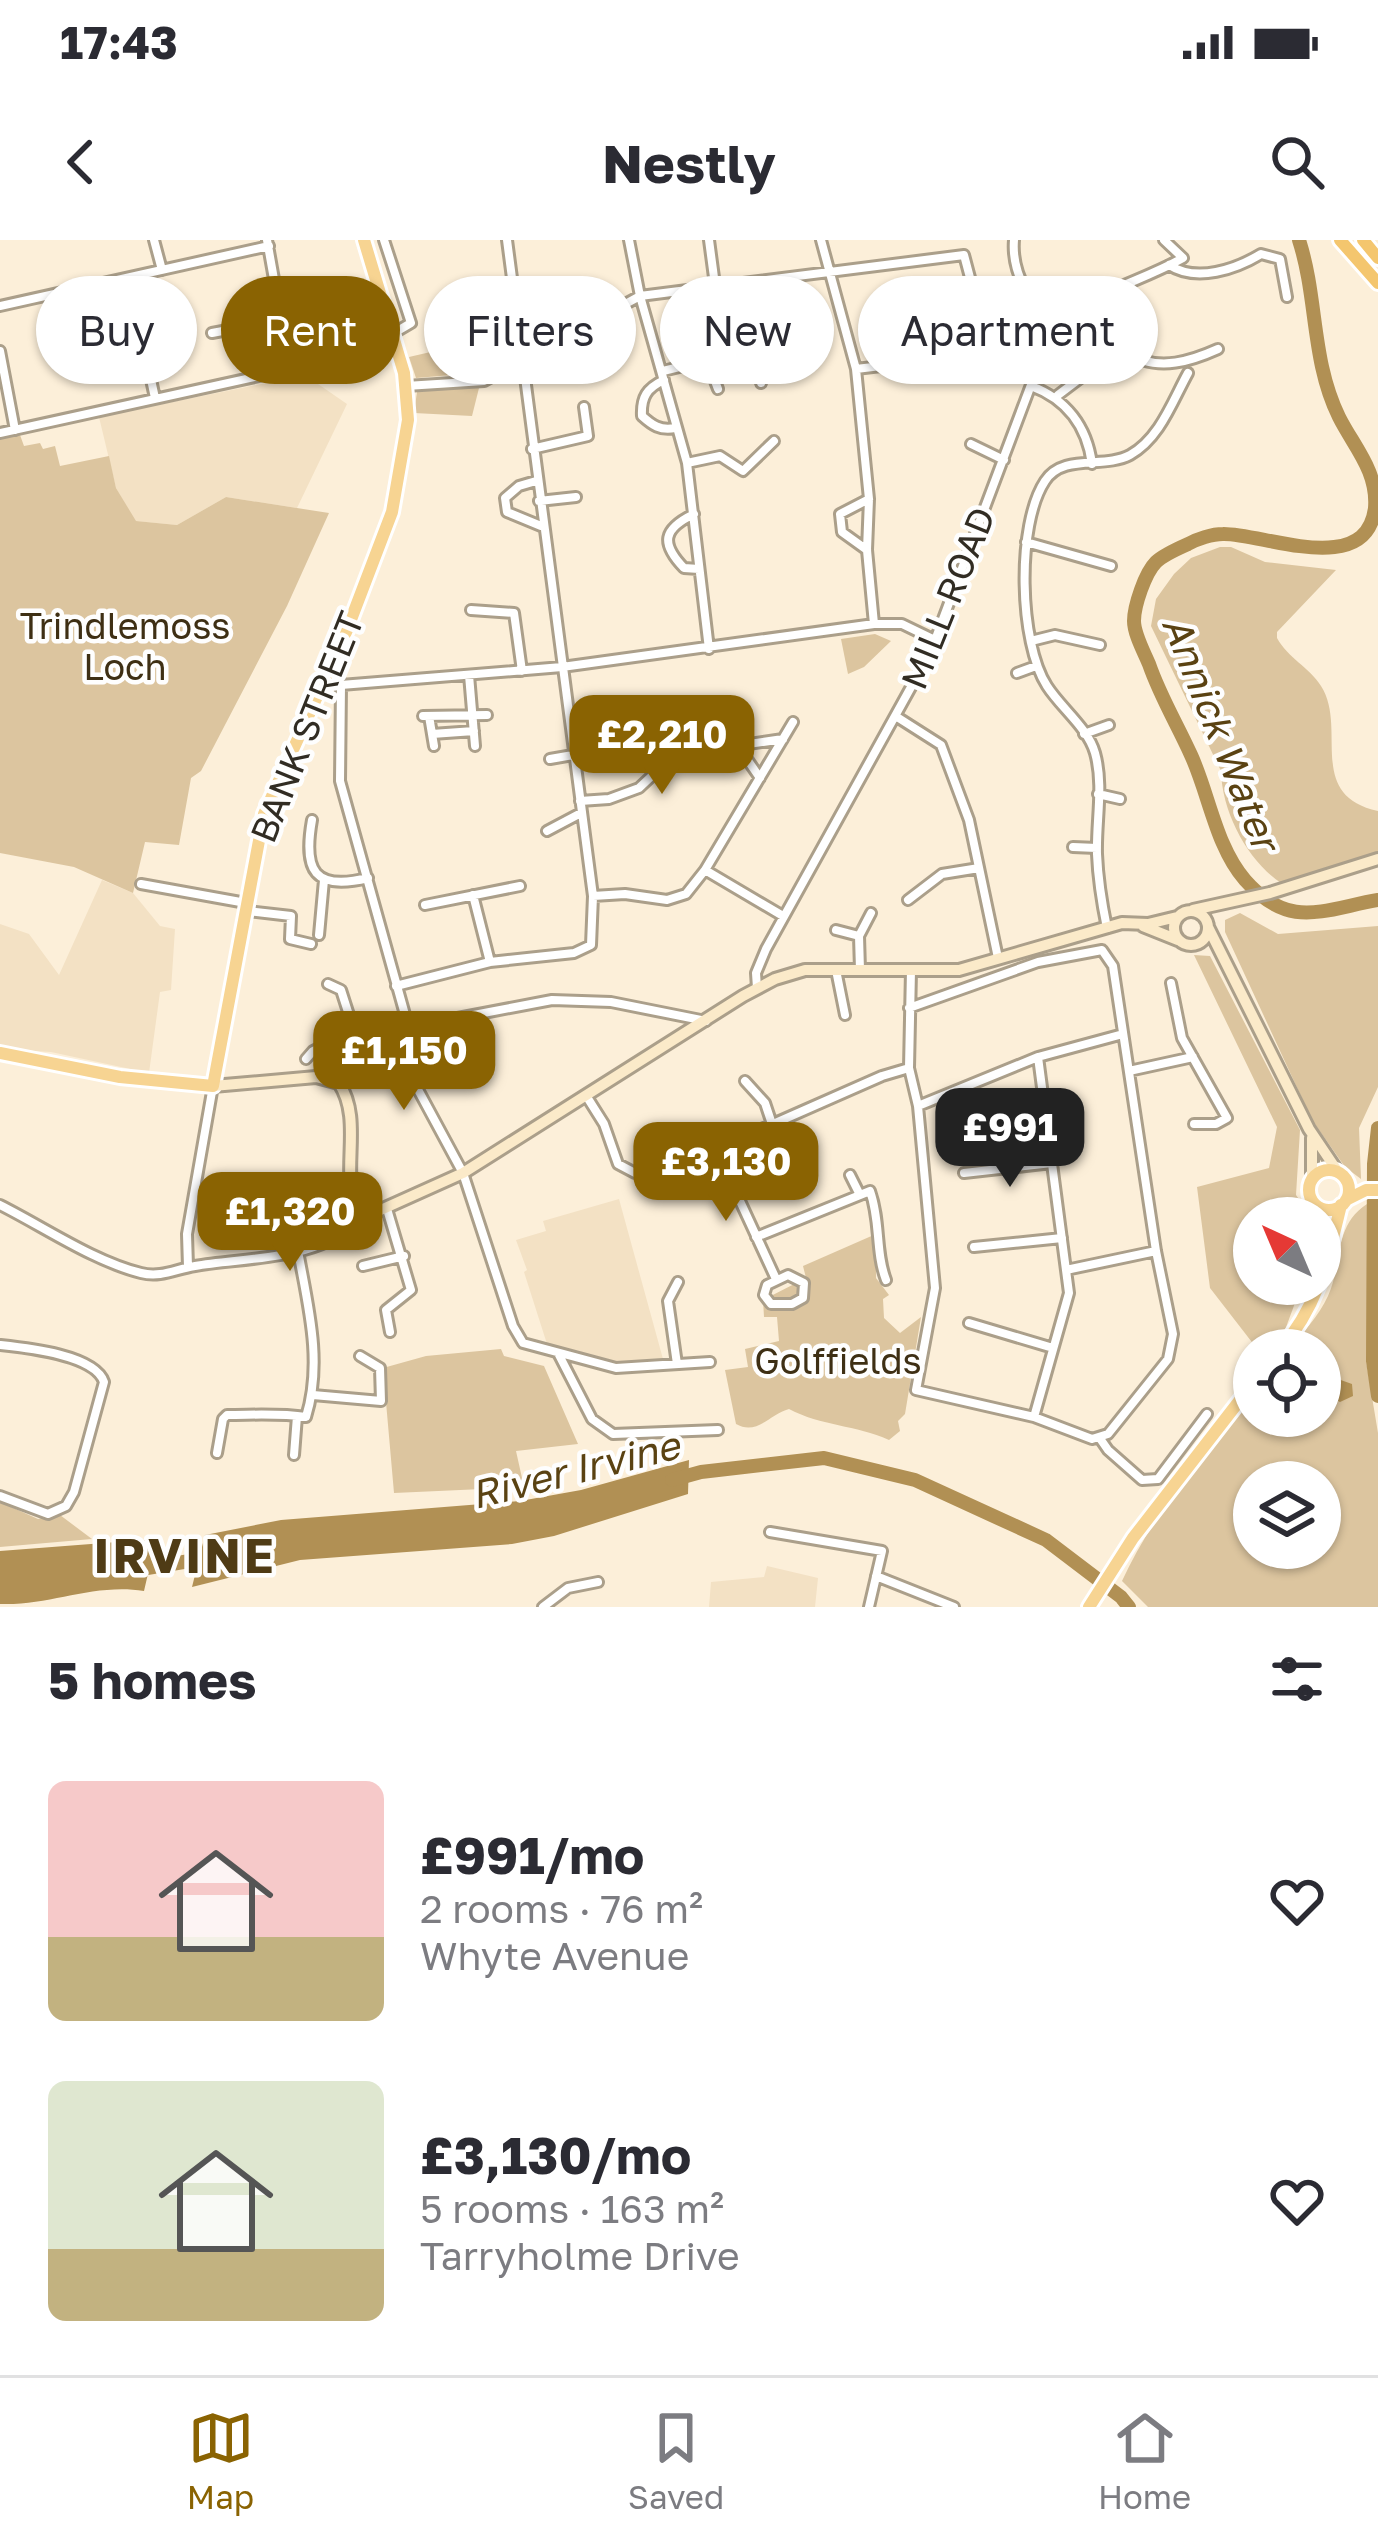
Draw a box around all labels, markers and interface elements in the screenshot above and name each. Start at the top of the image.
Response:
text: 17:43 [60,15,178,69]
icon: back [48,129,114,195]
icon: search [1264,129,1330,195]
text: Nestly [602,130,776,195]
chip: Buy [36,276,197,384]
chip: Rent [221,276,400,384]
chip: Filters [424,276,636,384]
chip: New [660,276,834,384]
chip: Apartment [858,276,1158,384]
street label: MILL ROAD [892,501,1003,695]
park label: Trindlemoss Loch [20,604,230,688]
street label: BANK STREET [241,605,372,848]
water label: Annick Water [1153,609,1292,861]
pin: £2,210 [564,695,760,797]
text: £2,210 [596,710,728,757]
pin: £1,150 [306,1011,502,1113]
text: £1,150 [340,1026,468,1073]
pin: £991 [939,1088,1081,1190]
text: £991 [962,1103,1058,1150]
pin: £3,130 [628,1122,824,1224]
text: £3,130 [660,1137,792,1184]
pin: £1,320 [192,1172,388,1274]
text: £1,320 [224,1187,356,1234]
north arrow [1233,1197,1341,1305]
map controls [1233,1197,1341,1569]
button: locate [1233,1329,1341,1437]
park label: Golffields [754,1339,922,1382]
water label: River Irvine [466,1420,686,1518]
button: layers [1233,1461,1341,1569]
district label: IRVINE [93,1526,277,1584]
icon: filters [1264,1646,1330,1712]
text: 5 homes [48,1649,257,1710]
text: £991/mo [420,1824,644,1885]
icon: home [144,1829,288,1973]
icon: heart [1264,1868,1330,1934]
text: 2 rooms · 76 m² [420,1885,703,1932]
text: Whyte Avenue [420,1932,689,1979]
text: £3,130/mo [420,2124,691,2185]
icon: home [144,2129,288,2273]
icon: heart [1264,2168,1330,2234]
text: 5 rooms · 163 m² [420,2185,724,2232]
text: Tarryholme Drive [420,2232,740,2279]
tab: Map [187,2405,254,2516]
tab: Saved [628,2405,724,2516]
tab: Home [1098,2405,1191,2516]

